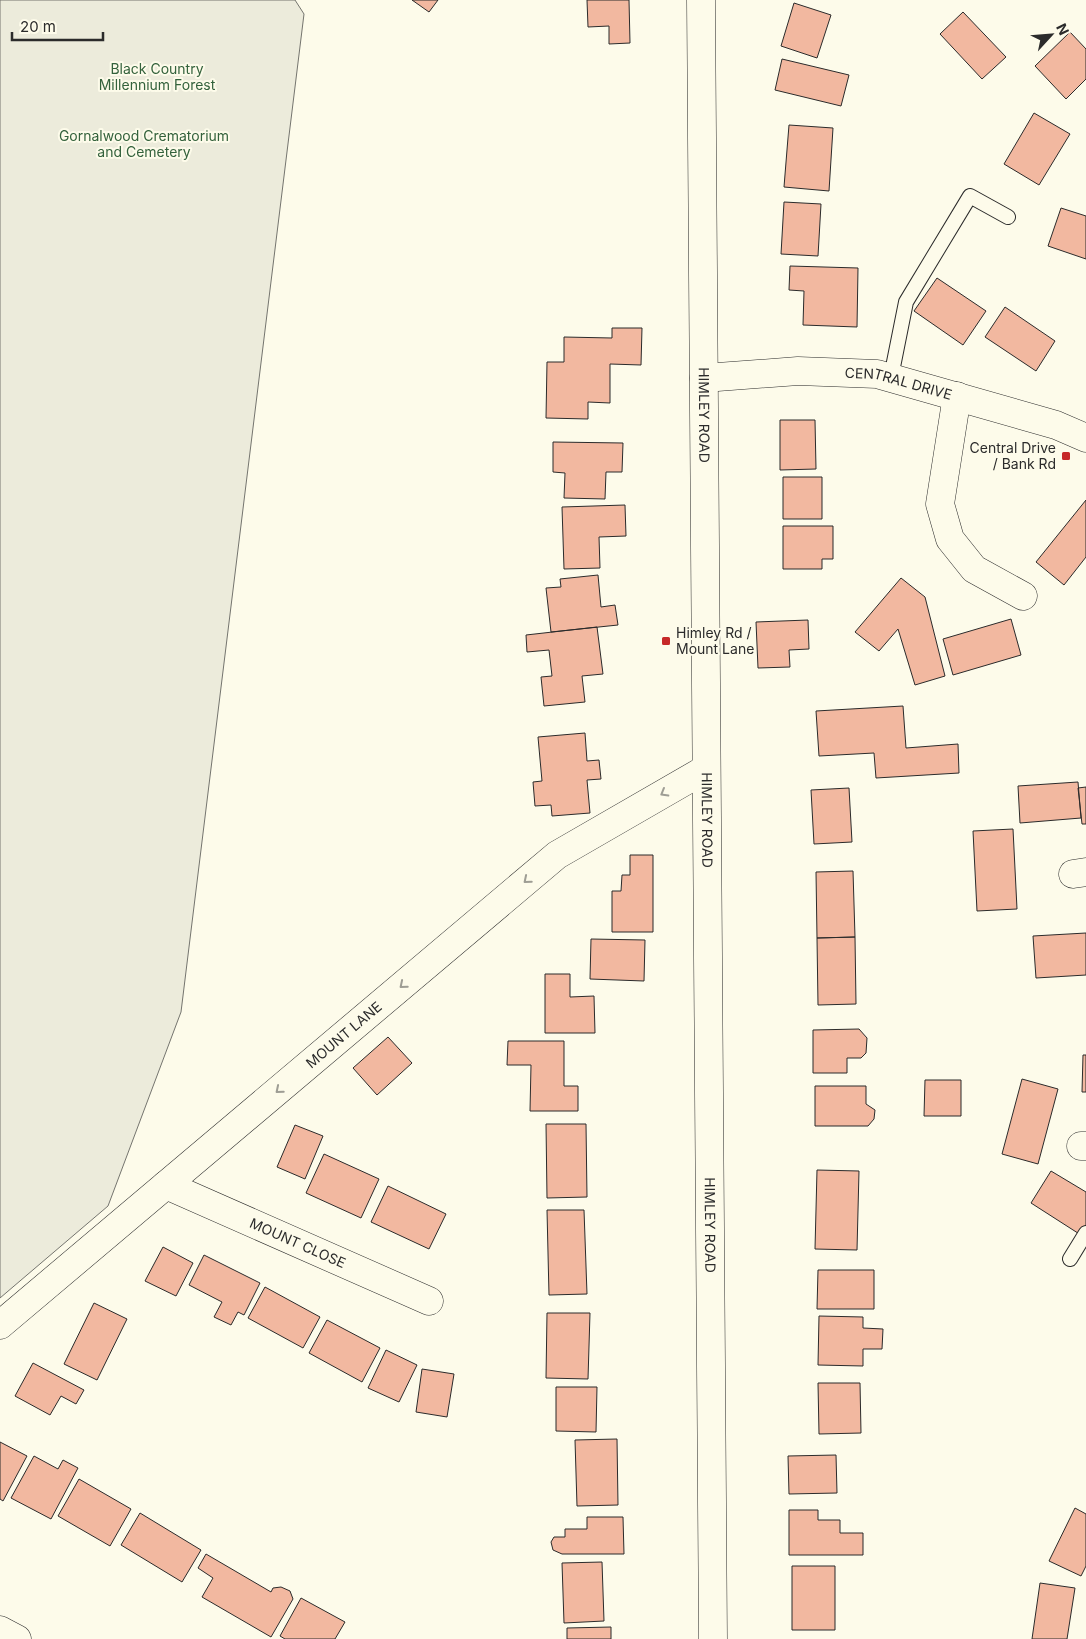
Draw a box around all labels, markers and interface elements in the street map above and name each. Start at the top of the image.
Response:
scale bar [12,10,104,42]
north arrow [1026,10,1076,60]
text: 20 m [20,17,56,36]
text: N [1053,21,1073,38]
park label: Black Country Millennium Forest [99,60,216,93]
park label: Gornalwood Crematorium and Cemetery [59,127,229,160]
street label: CENTRAL DRIVE [845,364,954,403]
street label: HIMLEY ROAD [696,367,713,463]
place label: Central Drive / Bank Rd [970,439,1056,472]
marker: Central Drive / Bank Rd [1060,450,1072,462]
place label: Himley Rd / Mount Lane [676,624,754,657]
marker: Himley Rd / Mount Lane [660,635,672,647]
street label: HIMLEY ROAD [699,772,716,868]
one-way arrow [660,787,669,797]
one-way arrow [523,874,532,883]
one-way arrow [399,979,408,988]
street label: MOUNT LANE [302,998,385,1071]
one-way arrow [275,1084,284,1093]
street label: HIMLEY ROAD [702,1177,719,1273]
street label: MOUNT CLOSE [247,1214,349,1271]

